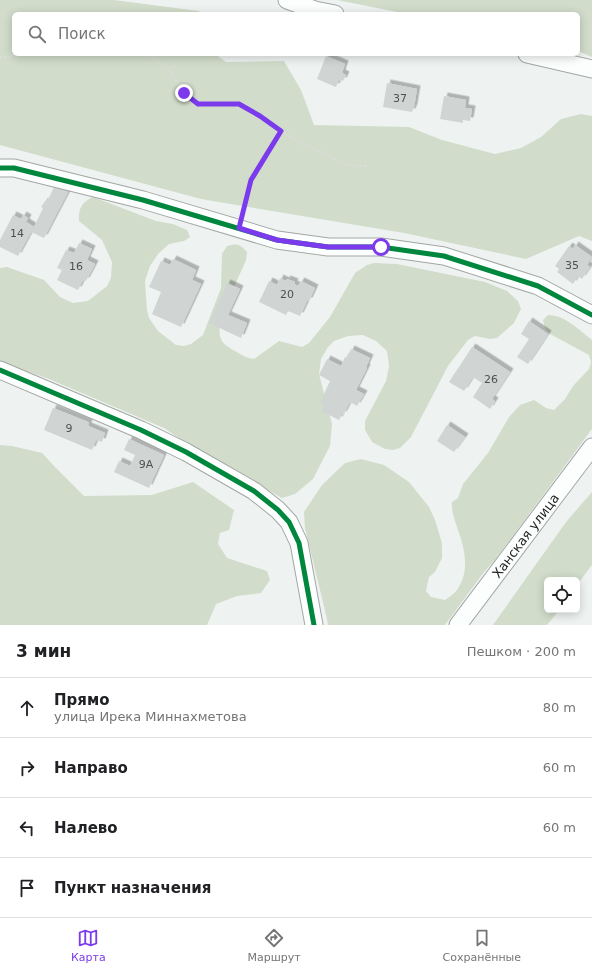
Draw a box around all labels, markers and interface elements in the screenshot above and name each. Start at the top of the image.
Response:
search box [12,12,580,56]
icon: search [26,23,48,45]
text: Поиск [58,25,106,43]
route end [175,84,193,102]
house number: 37 [393,92,407,105]
house number: 14 [10,227,24,240]
route start [372,238,390,256]
house number: 35 [565,259,579,272]
house number: 16 [69,260,83,273]
house number: 20 [280,288,294,301]
house number: 26 [484,373,498,386]
house number: 9 [66,422,73,435]
house number: 9А [139,458,154,471]
street label: Ханская улица [489,491,562,581]
map controls [544,577,580,613]
button: locate [544,577,580,613]
text: 3 мин [16,641,71,661]
text: Пешком · 200 m [467,644,576,659]
text: Прямо [54,691,110,709]
icon: ahead [16,697,38,719]
text: 80 m [543,700,576,715]
text: улица Ирека Миннахметова [54,709,247,724]
icon: right [16,757,38,779]
text: Направо [54,759,128,777]
text: 60 m [543,760,576,775]
icon: left [16,817,38,839]
text: Налево [54,819,118,837]
text: 60 m [543,820,576,835]
icon: arrive [16,877,38,899]
text: Пункт назначения [54,879,211,897]
tab: Карта [71,927,106,964]
tab: Маршрут [248,927,301,964]
tab: Сохранённые [443,927,521,964]

